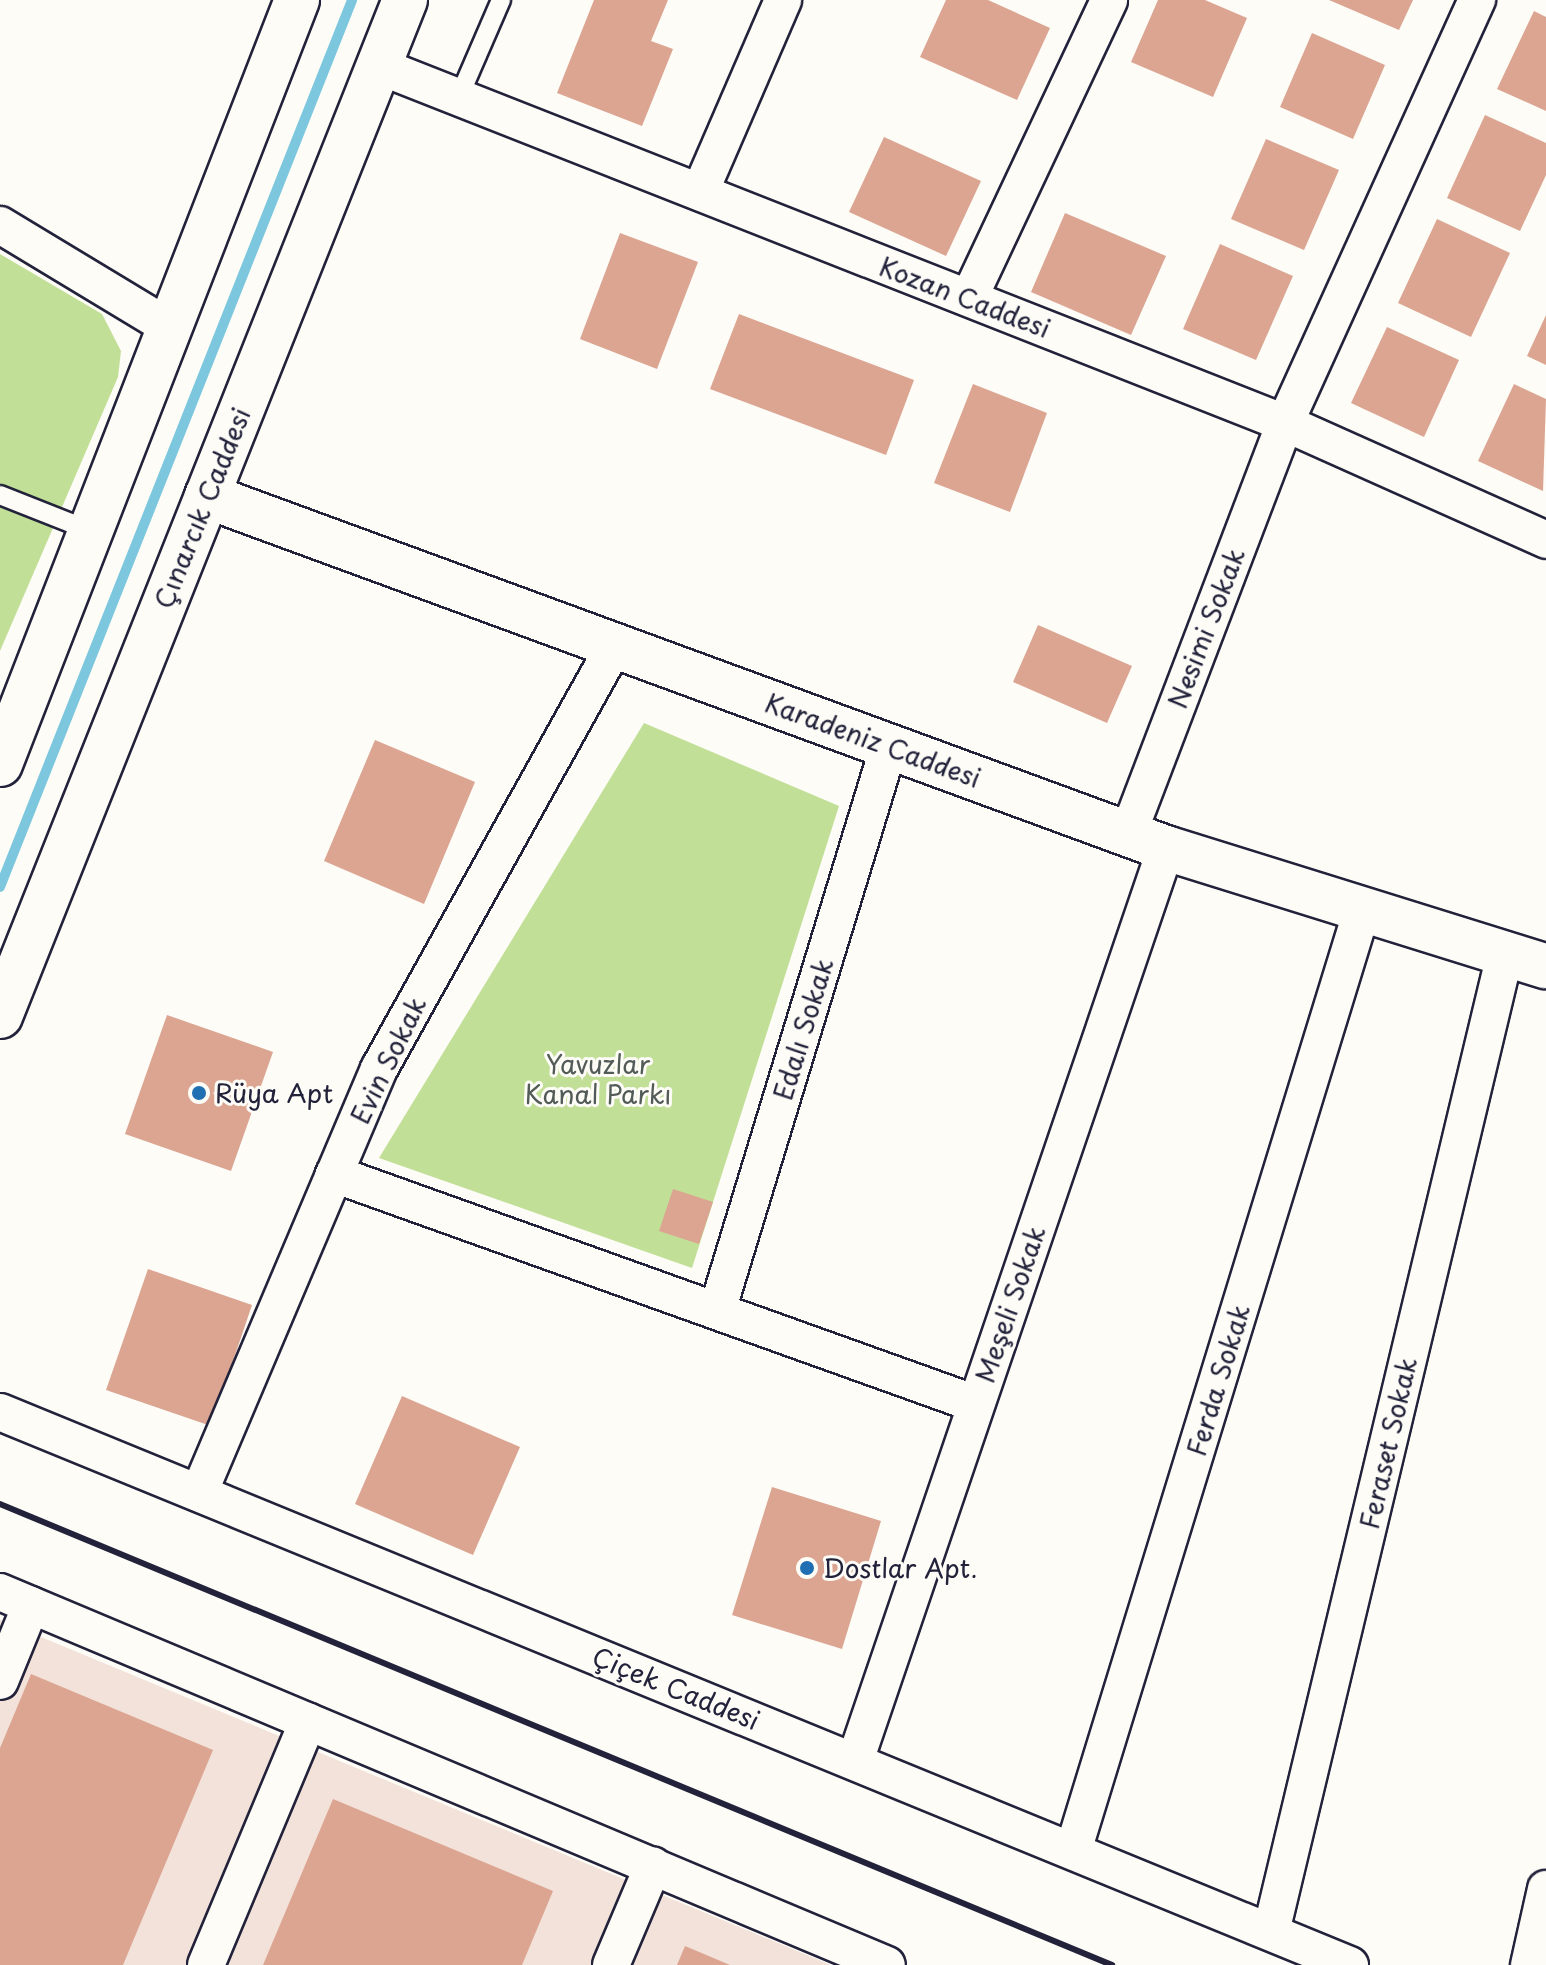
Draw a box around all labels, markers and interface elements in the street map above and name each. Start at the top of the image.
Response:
street label: Kozan Caddesi [875,250,1055,344]
street label: Çınarcık Caddesi [147,402,257,614]
street label: Nesimi Sokak [1161,543,1251,713]
street label: Karadeniz Caddesi [761,686,985,794]
street label: Edalı Sokak [767,954,839,1104]
street label: Evin Sokak [344,991,432,1129]
park label: Yavuzlar Kanal Parkı [524,1048,672,1110]
place label: Rüya Apt [215,1077,333,1109]
marker: Rüya Apt [190,1084,208,1102]
street label: Meşeli Sokak [968,1221,1052,1387]
street label: Ferda Sokak [1180,1300,1256,1460]
street label: Feraset Sokak [1353,1353,1423,1533]
place label: Dostlar Apt. [823,1552,979,1584]
marker: Dostlar Apt. [798,1559,816,1577]
street label: Çiçek Caddesi [588,1641,764,1735]

